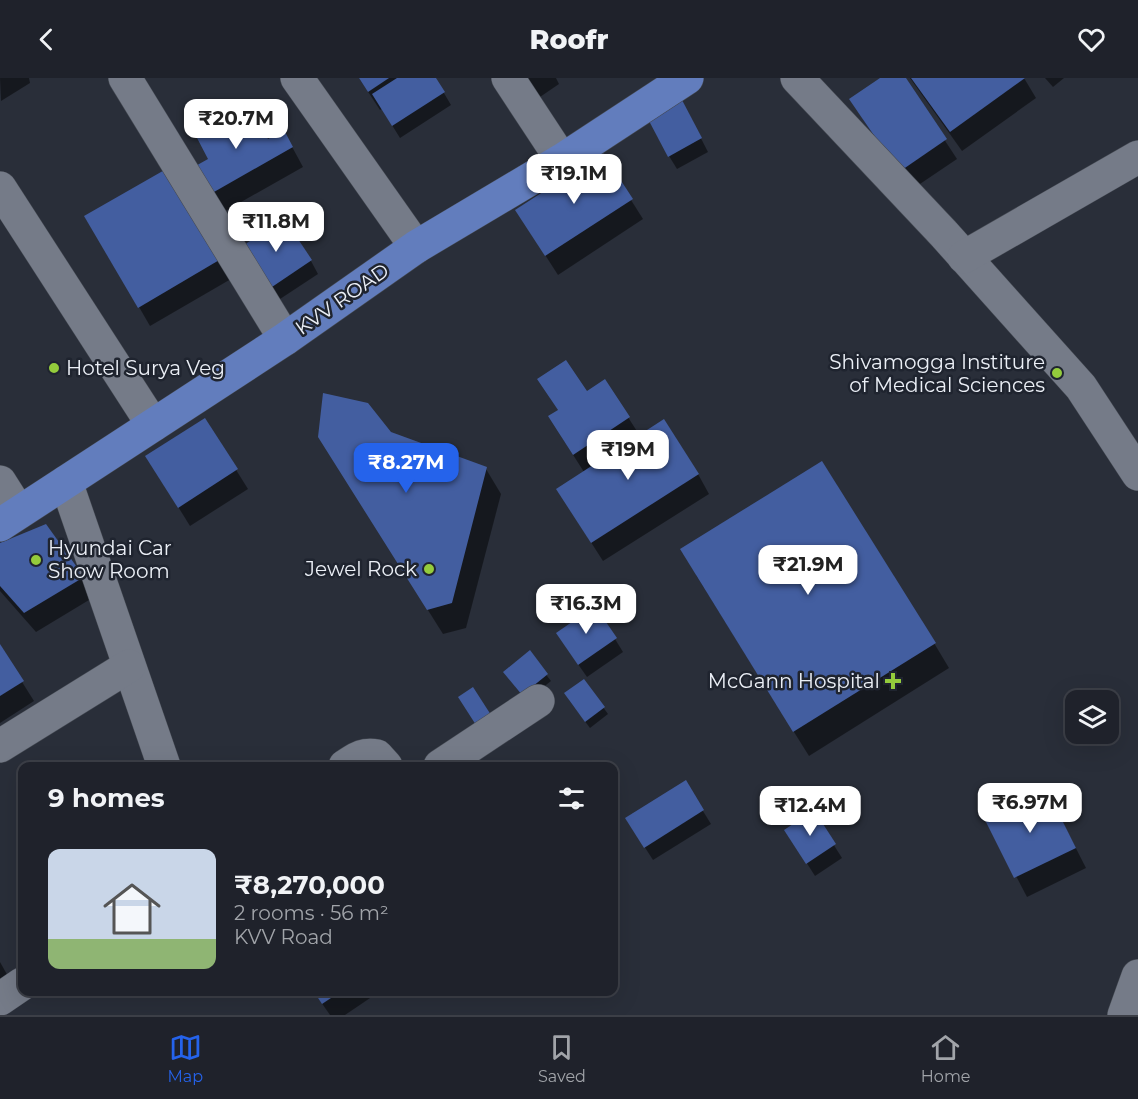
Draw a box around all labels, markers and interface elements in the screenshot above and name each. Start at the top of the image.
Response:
icon: back [30,23,63,56]
text: Roofr [530,23,608,56]
icon: heart [1075,23,1108,56]
pin: ₹20.7M [187,99,285,150]
text: ₹20.7M [198,106,274,130]
pin: ₹19.1M [525,154,623,205]
text: ₹19.1M [541,161,607,185]
pin: ₹11.8M [227,202,325,253]
text: ₹11.8M [242,209,310,233]
street label: KVV ROAD [291,258,393,340]
place label: Shivamogga Institure of Medical Sciences [829,350,1045,397]
place label: Hotel Surya Veg [66,356,225,380]
marker: Hotel Surya Veg [47,361,61,375]
marker: Shivamogga Institure of Medical Sciences [1050,366,1064,380]
pin: ₹19M [592,430,664,481]
text: ₹19M [601,437,655,461]
pin: ₹8.27M [357,443,455,494]
text: ₹8.27M [368,450,444,474]
place label: Hyundai Car Show Room [48,536,172,583]
pin: ₹21.9M [759,545,857,596]
text: ₹21.9M [772,552,844,576]
marker: Hyundai Car Show Room [29,553,43,567]
place label: Jewel Rock [304,557,417,581]
marker: Jewel Rock [422,562,436,576]
pin: ₹16.3M [537,584,635,635]
text: ₹16.3M [550,591,622,615]
place label: McGann Hospital [708,669,880,693]
marker: McGann Hospital [884,672,902,690]
map controls [1065,690,1119,744]
button: layers [1065,690,1119,744]
text: 9 homes [48,782,165,814]
icon: filters [555,782,588,815]
pin: ₹6.97M [981,783,1079,834]
pin: ₹12.4M [761,786,859,837]
text: ₹6.97M [992,790,1068,814]
text: ₹12.4M [774,793,846,817]
text: ₹8,270,000 [234,869,385,901]
icon: home [96,873,168,945]
text: 2 rooms · 56 m² [234,901,389,925]
text: KVV Road [234,925,333,949]
tab: Map [167,1031,203,1086]
tab: Saved [538,1031,586,1086]
tab: Home [921,1031,971,1086]

